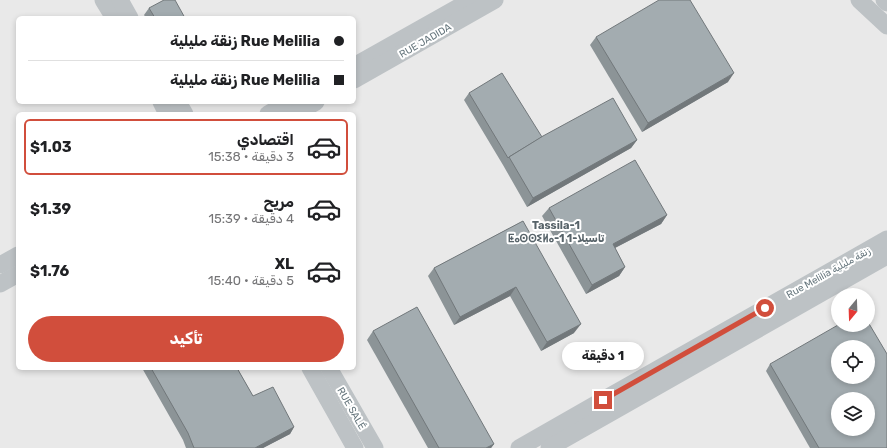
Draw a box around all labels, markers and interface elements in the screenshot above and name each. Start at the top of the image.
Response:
street label: RUE JADIDA [397,21,454,61]
text: Rue Melilia زنقة مليلية [170,32,320,50]
text: Rue Melilia زنقة مليلية [170,71,320,89]
icon: car [306,129,342,165]
text: اقتصادي [237,131,294,149]
text: $1.03 [30,138,72,156]
text: 3 دقيقة · 15:38 [208,149,294,164]
icon: car [306,191,342,227]
text: مريح [263,193,294,211]
text: $1.39 [30,200,71,218]
text: 4 دقيقة · 15:39 [209,211,294,226]
district label: Tassila-1 ⵟⴰⵙⵙⵉⵍⴰ-1 1-تاسيلا [508,219,605,245]
street label: Rue Melilia زنقة مليلية [784,245,873,301]
icon: car [306,253,342,289]
text: XL [275,255,294,273]
text: $1.76 [30,262,69,280]
text: 5 دقيقة · 15:40 [208,273,294,288]
north arrow [831,288,875,332]
map controls [831,288,875,436]
route start [756,299,774,317]
button: تأكيد [28,316,344,362]
button: locate [831,340,875,384]
callout: 1 دقيقة [562,342,644,370]
text: 1 دقيقة [582,348,624,363]
street label: RUE SALÉ [334,385,368,432]
route end [594,391,612,409]
button: layers [831,392,875,436]

